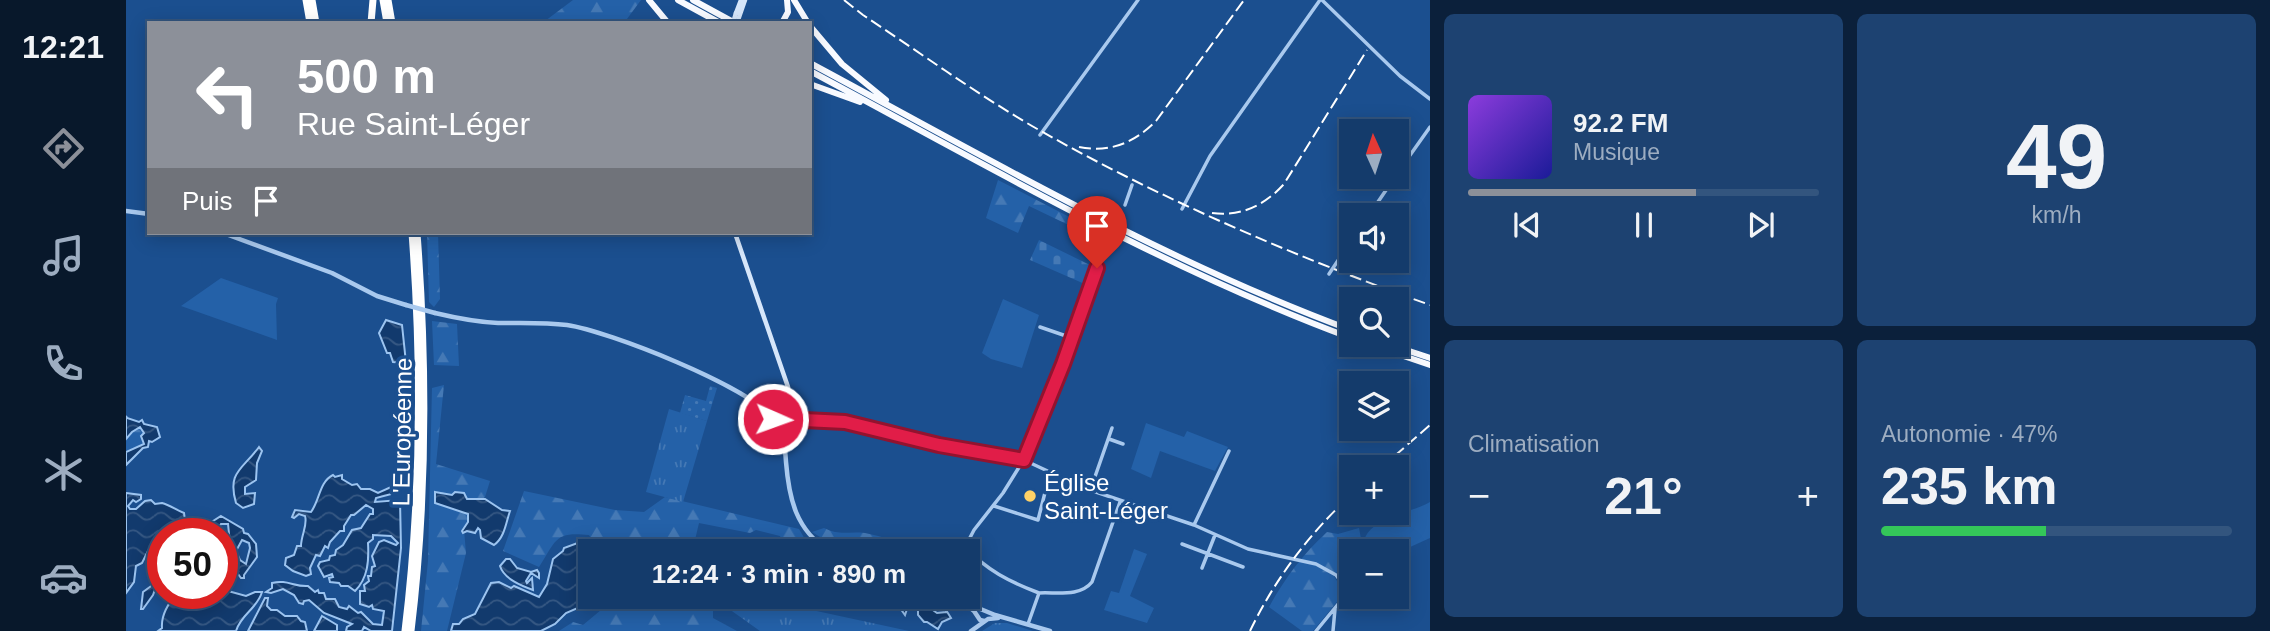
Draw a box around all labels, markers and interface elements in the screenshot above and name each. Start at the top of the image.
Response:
text: 12:21 [22,29,104,65]
icon: left [182,49,273,140]
text: 500 m [297,49,436,103]
text: Rue Saint-Léger [297,106,530,142]
text: 49 [2006,106,2107,207]
text: 92.2 FM [1573,108,1668,138]
north arrow [1339,119,1409,189]
map controls [1339,119,1409,609]
icon: directions [39,124,88,173]
text: Musique [1573,139,1660,165]
icon: arrive [247,182,285,220]
text: Puis [182,186,233,216]
pin [1067,196,1127,268]
text: km/h [2032,202,2081,228]
button: sound [1339,203,1409,273]
icon: previous [1508,206,1546,244]
icon: pause [1625,206,1663,244]
icon: next [1742,206,1780,244]
icon: arrive [1078,207,1116,245]
icon: music [39,231,88,280]
button: search [1339,287,1409,357]
icon: phone [39,339,88,388]
street label: L'Européenne [387,357,417,507]
button: layers [1339,371,1409,441]
position arrow [736,382,810,456]
text: Autonomie · 47% [1881,421,2057,447]
text: Climatisation [1468,431,1600,457]
icon: climate [39,446,88,495]
button: + [1339,455,1409,525]
text: 235 km [1881,457,2057,515]
text: 21° [1604,467,1683,525]
place label: Église Saint-Léger [1044,469,1168,524]
text: − [1468,475,1490,517]
text: + [1797,475,1819,517]
marker: Église Saint-Léger [1022,488,1038,504]
speed limit sign: 50 [147,518,238,609]
button: − [1339,539,1409,609]
icon: car [39,553,88,602]
text: 12:24 · 3 min · 890 m [652,559,906,589]

